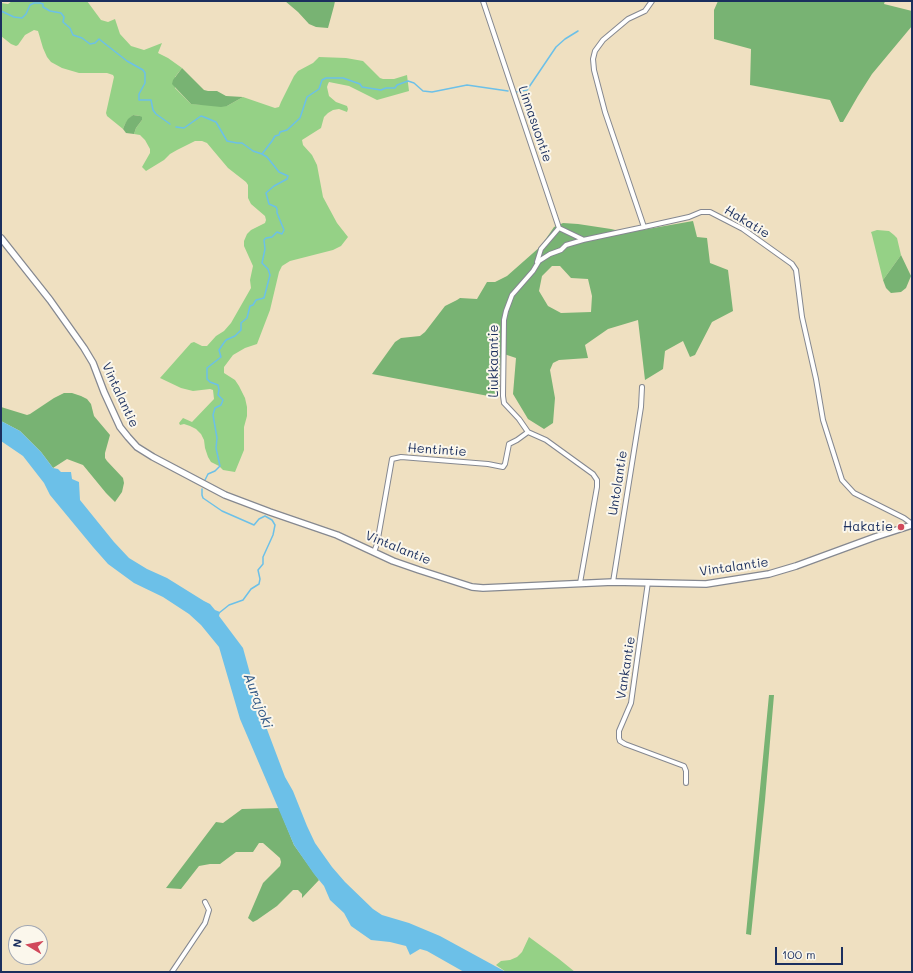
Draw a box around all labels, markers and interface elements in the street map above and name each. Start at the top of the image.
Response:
street label: Linnasuontie [515,84,555,164]
street label: Hakatie [722,202,772,242]
street label: Liukkaantie [486,325,502,397]
street label: Vintalantie [98,360,142,430]
street label: Hentintie [407,440,467,460]
street label: Untolantie [605,449,631,517]
place label: Hakatie [843,519,893,535]
marker: Hakatie [896,522,906,532]
street label: Vintalantie [363,528,433,568]
street label: Vintalantie [698,554,770,580]
street label: Vankantie [613,635,639,701]
water label: Aurajoki [240,671,276,731]
north arrow [8,925,48,965]
text: N [9,938,25,948]
scale bar [777,939,845,965]
text: 100 m [782,946,816,962]

